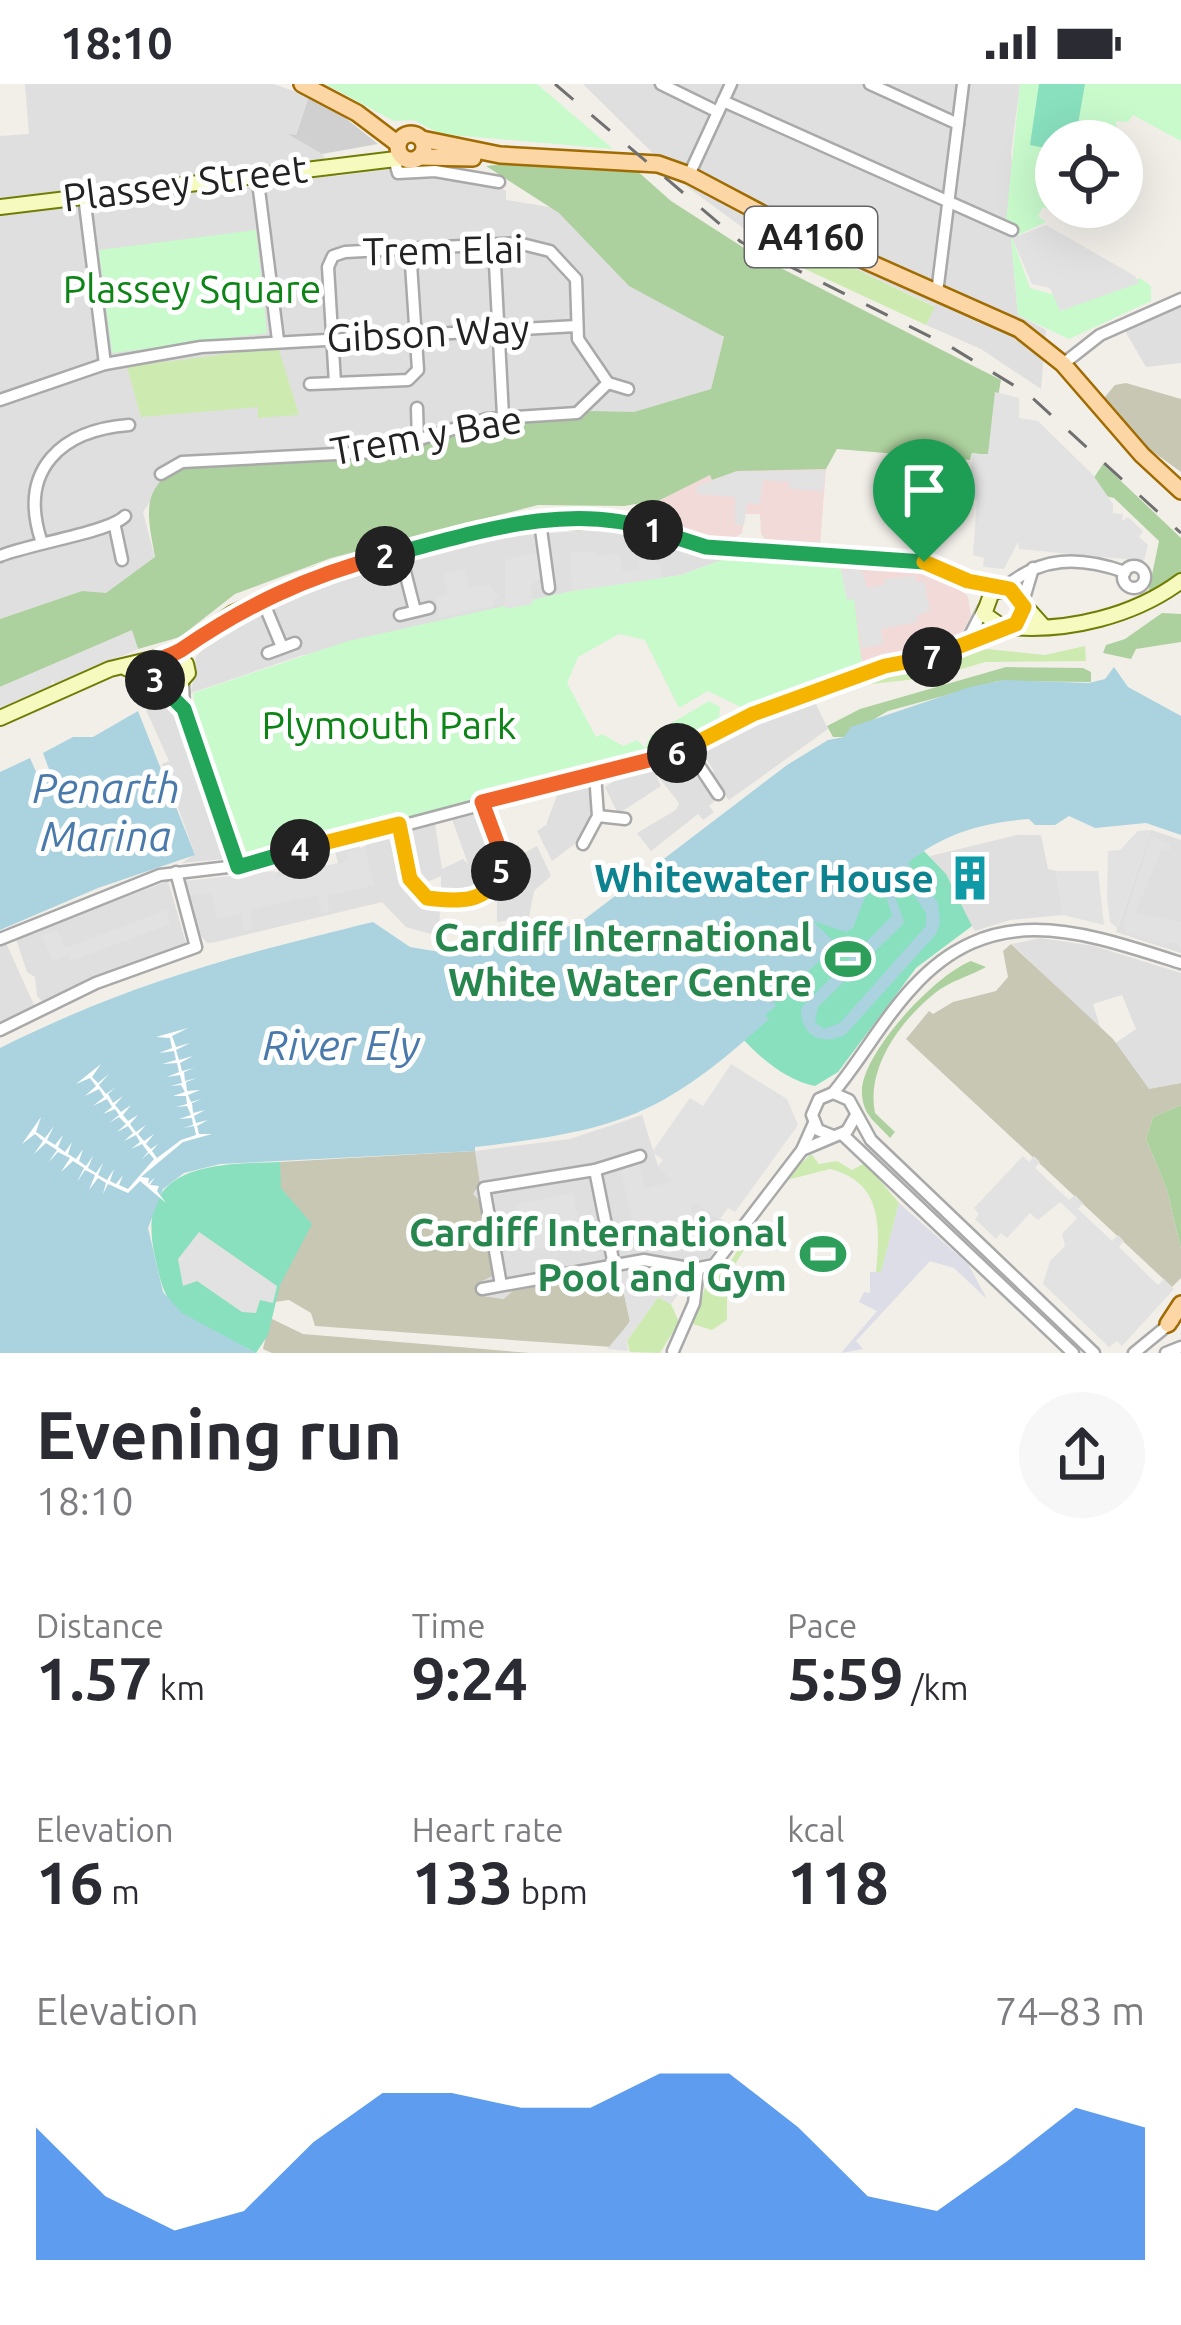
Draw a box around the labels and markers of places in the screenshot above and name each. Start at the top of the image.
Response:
pin [873,439,975,562]
pin: 1 [623,500,683,560]
pin: 2 [355,526,415,586]
pin: 7 [902,627,962,687]
pin: 3 [125,650,185,710]
pin: 6 [647,723,707,783]
pin: 4 [270,819,330,879]
pin: 5 [471,841,531,901]
building icon: Whitewater House [945,853,995,903]
place label: Whitewater House [594,856,934,899]
place label: Cardiff International White Water Centre [434,915,812,1003]
sports icon: Cardiff International White Water Centre [823,934,873,984]
place label: Cardiff International Pool and Gym [409,1210,787,1298]
sports icon: Cardiff International Pool and Gym [798,1229,848,1279]

